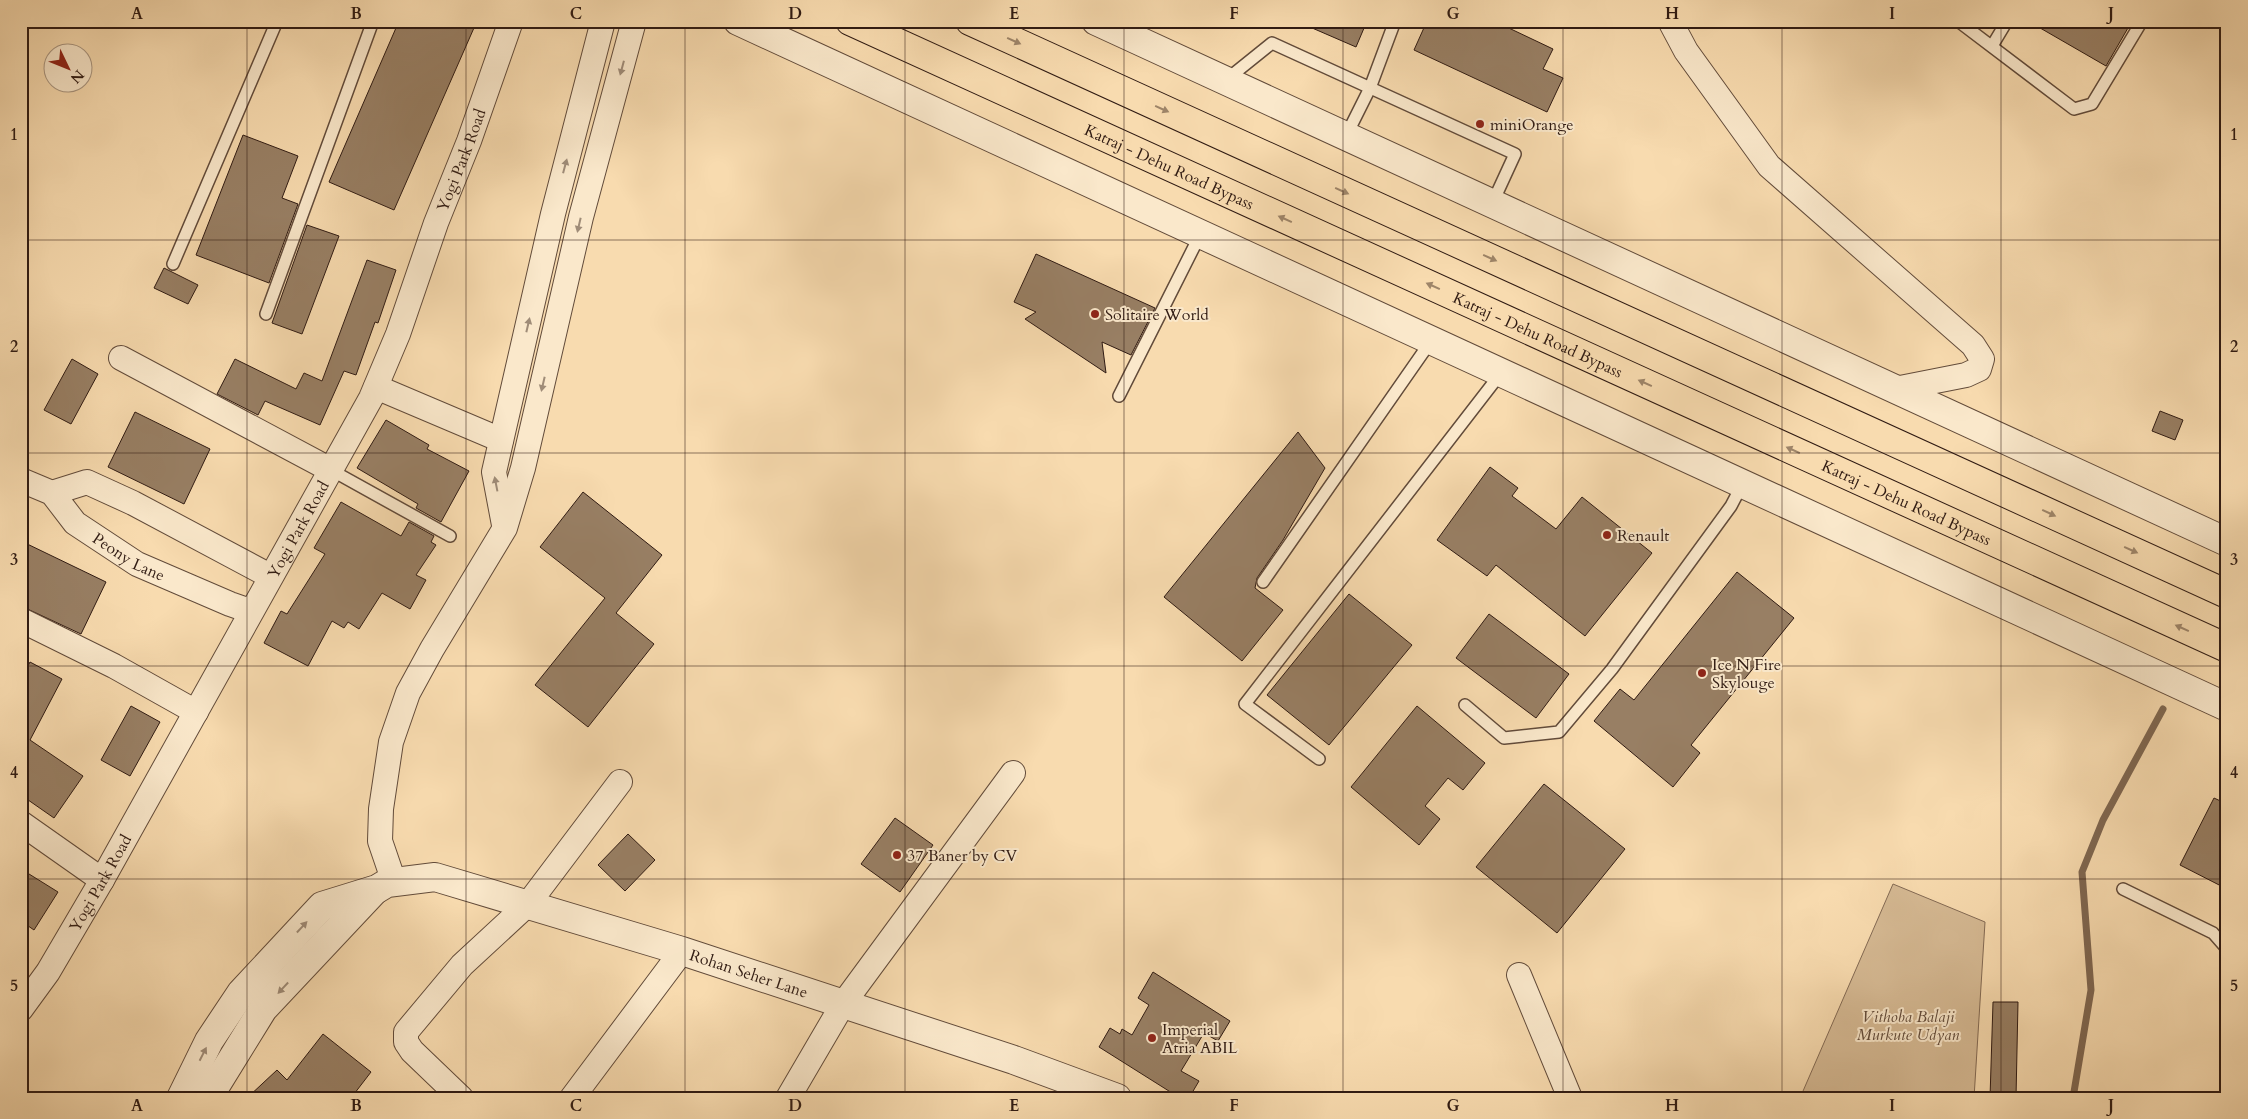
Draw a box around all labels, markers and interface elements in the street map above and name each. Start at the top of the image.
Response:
text: A [131,3,143,25]
text: B [350,3,362,25]
text: C [570,3,582,25]
text: D [788,3,802,25]
text: E [1009,3,1019,25]
text: F [1229,3,1239,25]
text: G [1446,3,1460,25]
text: H [1665,3,1679,25]
text: I [1889,3,1895,25]
text: J [2106,3,2114,25]
one-way arrow [1007,38,1021,46]
north arrow [42,42,92,92]
one-way arrow [617,61,625,76]
text: N [66,66,88,87]
street label: Yogi Park Road [432,105,492,215]
one-way arrow [1155,105,1169,113]
place label: miniOrange [1490,114,1574,136]
marker: miniOrange [1474,118,1486,130]
street label: Katraj - Dehu Road Bypass [1081,119,1257,216]
text: 1 [10,124,18,146]
text: 1 [2230,124,2238,146]
one-way arrow [562,159,570,174]
one-way arrow [1335,187,1349,195]
one-way arrow [1278,215,1292,223]
one-way arrow [575,218,583,233]
one-way arrow [1483,254,1497,262]
one-way arrow [1426,282,1440,290]
street label: Katraj - Dehu Road Bypass [1449,287,1626,383]
place label: Solitaire World [1105,304,1209,326]
marker: Solitaire World [1089,308,1101,320]
one-way arrow [524,317,532,332]
text: 2 [10,336,18,358]
text: 2 [2230,336,2238,358]
one-way arrow [539,376,547,391]
one-way arrow [1638,378,1652,386]
one-way arrow [1785,446,1800,455]
street label: Katraj - Dehu Road Bypass [1818,455,1994,551]
one-way arrow [492,475,500,491]
street label: Yogi Park Road [262,477,335,583]
one-way arrow [2042,509,2056,517]
place label: Renault [1617,525,1669,547]
street label: Peony Lane [88,528,168,587]
marker: Renault [1601,529,1613,541]
one-way arrow [2124,547,2138,555]
text: 3 [10,549,18,571]
text: 3 [2230,549,2238,571]
one-way arrow [2175,623,2189,631]
place label: Ice N Fire Skylouge [1712,654,1781,694]
marker: Ice N Fire Skylouge [1696,667,1708,679]
text: 4 [10,762,18,784]
text: 4 [2230,762,2238,784]
street label: Yogi Park Road [64,830,137,936]
place label: 37 Baner by CV [907,845,1018,867]
marker: 37 Baner by CV [891,849,903,861]
one-way arrow [296,921,308,933]
street label: Rohan Seher Lane [687,944,811,1004]
text: 5 [10,975,18,997]
text: 5 [2230,975,2238,997]
one-way arrow [277,981,289,993]
park label: Vithoba Balaji Murkute Udyan [1857,1006,1959,1046]
place label: Imperial Atria ABIL [1162,1019,1238,1059]
marker: Imperial Atria ABIL [1146,1032,1158,1044]
one-way arrow [199,1047,207,1061]
text: A [131,1095,143,1117]
text: B [350,1095,362,1117]
text: C [570,1095,582,1117]
text: D [788,1095,802,1117]
text: E [1009,1095,1019,1117]
text: F [1229,1095,1239,1117]
text: G [1446,1095,1460,1117]
text: H [1665,1095,1679,1117]
text: I [1889,1095,1895,1117]
text: J [2106,1095,2114,1117]

